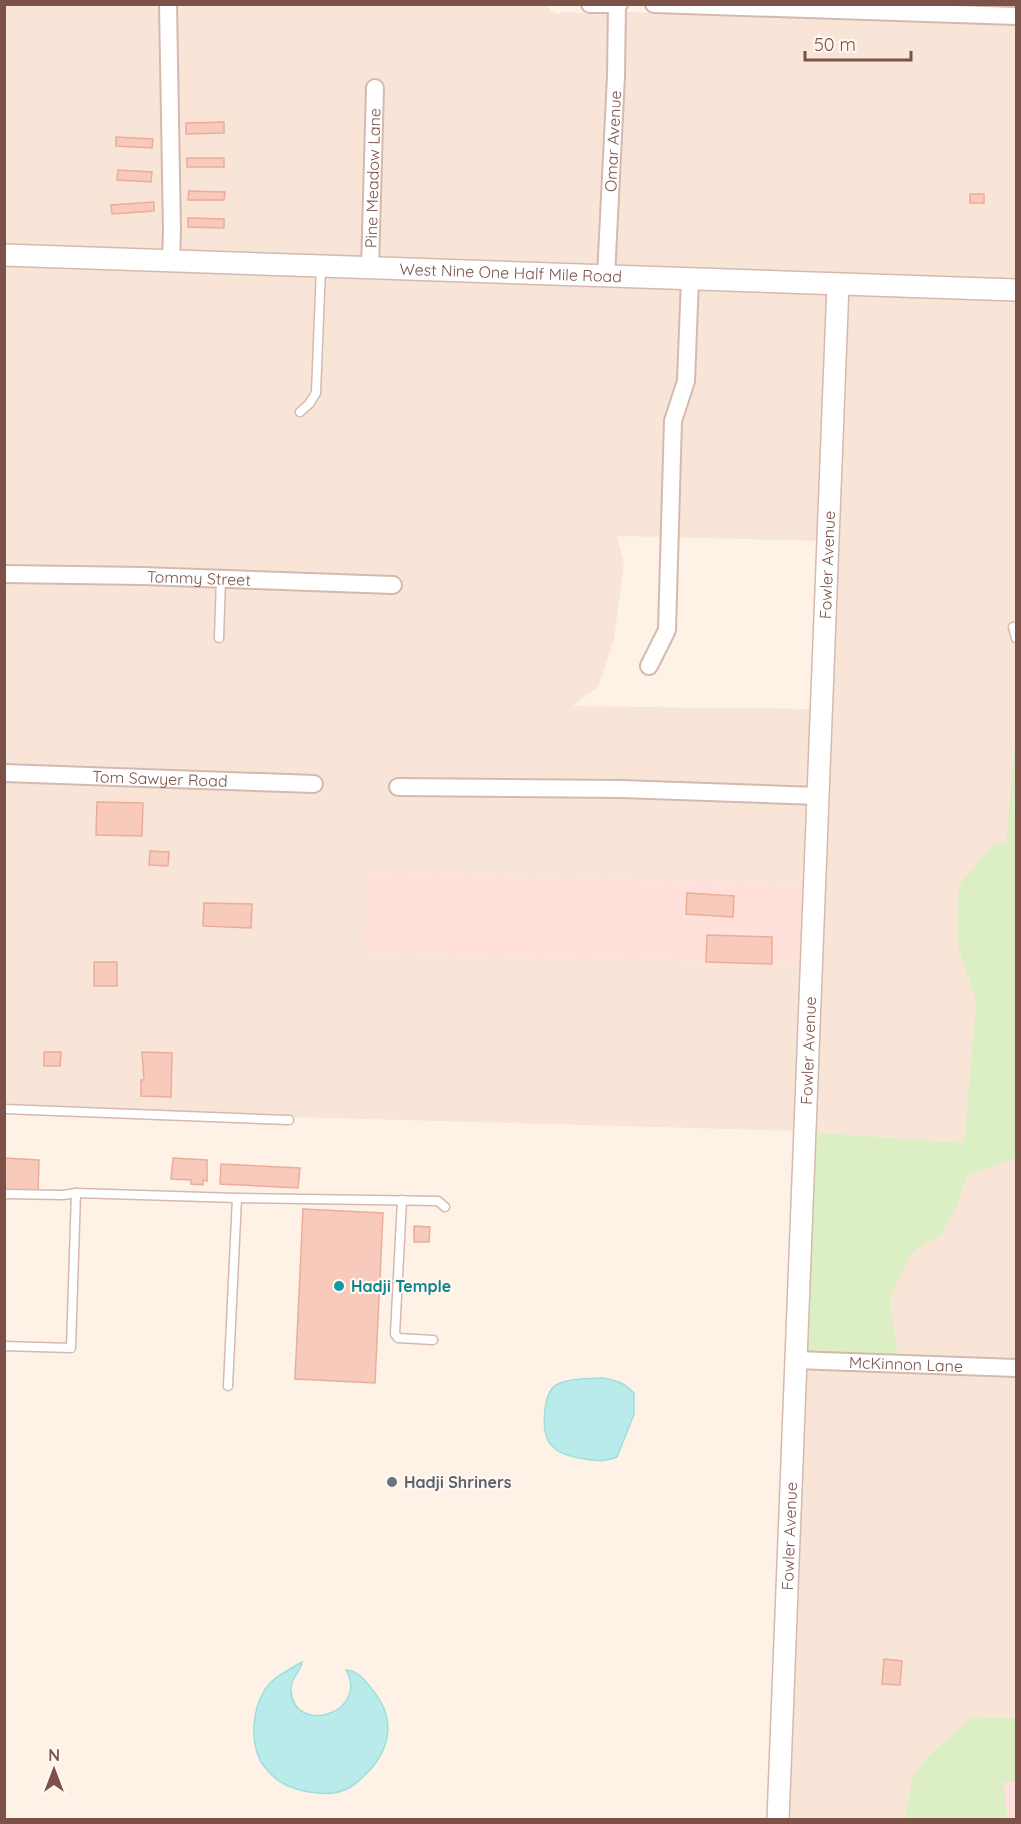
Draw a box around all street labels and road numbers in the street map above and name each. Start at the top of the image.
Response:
street label: Omar Avenue [600,90,625,193]
street label: Pine Meadow Lane [361,108,384,248]
street label: West Nine One Half Mile Road [399,259,622,286]
street label: Fowler Avenue [815,510,839,620]
street label: Tommy Street [147,566,251,590]
street label: Tom Sawyer Road [92,766,228,791]
street label: Fowler Avenue [796,996,820,1105]
street label: McKinnon Lane [849,1352,963,1376]
street label: Fowler Avenue [777,1482,801,1591]

